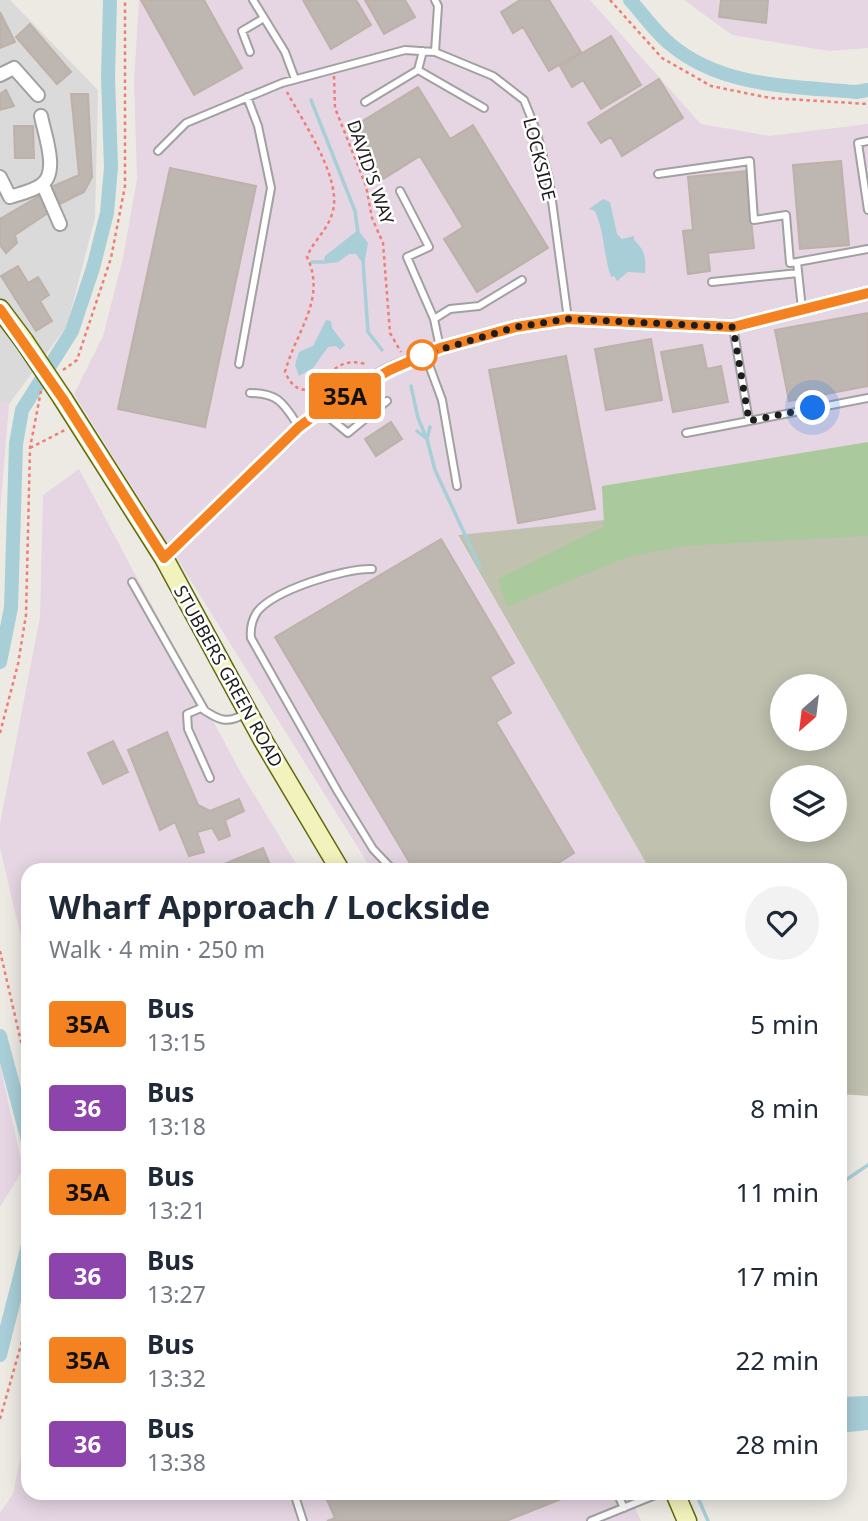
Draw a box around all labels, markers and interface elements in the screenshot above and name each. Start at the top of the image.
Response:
street label: LOCKSIDE [518,115,562,203]
street label: DAVID'S WAY [342,117,400,228]
unlabelled marker [407,340,437,370]
line badge: 35A [305,373,385,419]
text: 35A [323,379,367,412]
your location [795,390,830,425]
street label: STUBBERS GREEN ROAD [169,581,289,771]
north arrow [770,674,847,751]
map controls [770,674,847,842]
button: layers [770,765,847,842]
text: Wharf Approach / Lockside [49,884,490,929]
button: heart [745,886,819,960]
text: Walk · 4 min · 250 m [49,933,265,965]
text: Bus [147,990,194,1026]
text: 5 min [750,1006,819,1042]
text: 35A [65,1007,110,1040]
text: 13:15 [147,1026,206,1058]
text: Bus [147,1074,194,1110]
text: 8 min [750,1090,819,1126]
text: 36 [74,1091,101,1124]
text: 13:18 [147,1110,206,1142]
text: Bus [147,1158,194,1194]
text: 11 min [735,1174,819,1210]
text: 35A [65,1175,110,1208]
text: 13:21 [147,1194,206,1226]
text: Bus [147,1242,194,1278]
text: 17 min [735,1258,819,1294]
text: 36 [74,1259,101,1292]
text: 13:27 [147,1278,206,1310]
text: Bus [147,1326,194,1362]
text: 22 min [735,1342,819,1378]
text: 35A [65,1343,110,1376]
text: 13:32 [147,1362,206,1394]
text: Bus [147,1410,194,1446]
text: 28 min [735,1426,819,1462]
text: 36 [74,1427,101,1460]
text: 13:38 [147,1446,206,1478]

